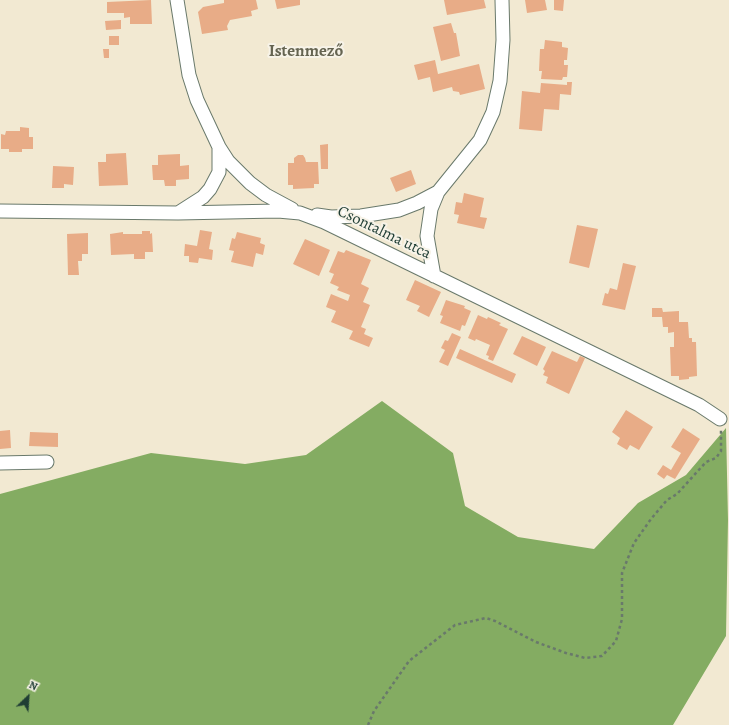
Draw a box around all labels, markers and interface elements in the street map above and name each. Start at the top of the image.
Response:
district label: Istenmező [269,42,343,62]
street label: Csontalma utca [334,202,434,264]
north arrow [8,677,48,717]
text: N [26,677,40,694]

